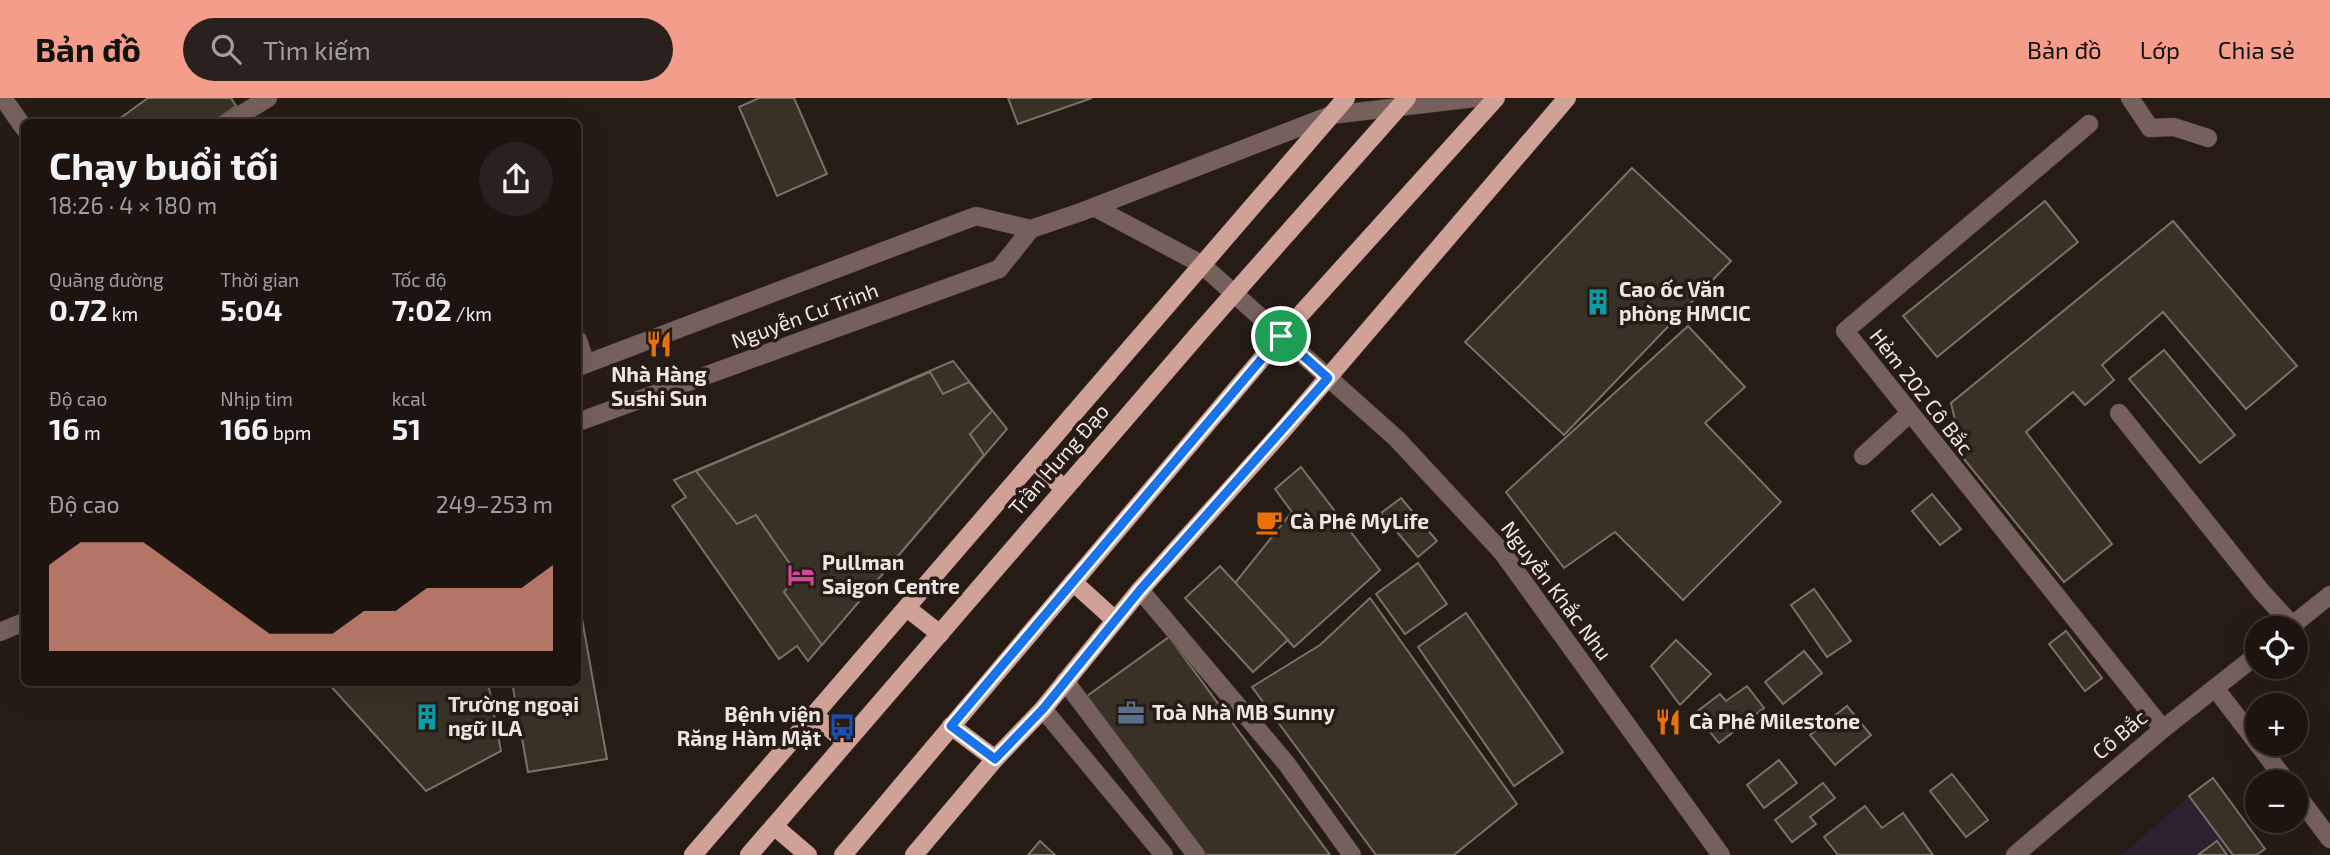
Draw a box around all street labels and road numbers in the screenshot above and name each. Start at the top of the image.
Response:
street label: Nguyễn Cư Trinh [728,276,881,353]
street label: Hẻm 202 Cô Bắc [1865,323,1979,459]
street label: Trần Hưng Đạo [1003,398,1113,520]
street label: Nguyễn Khắc Nhu [1497,516,1618,665]
street label: Cô Bắc [2087,704,2151,764]

